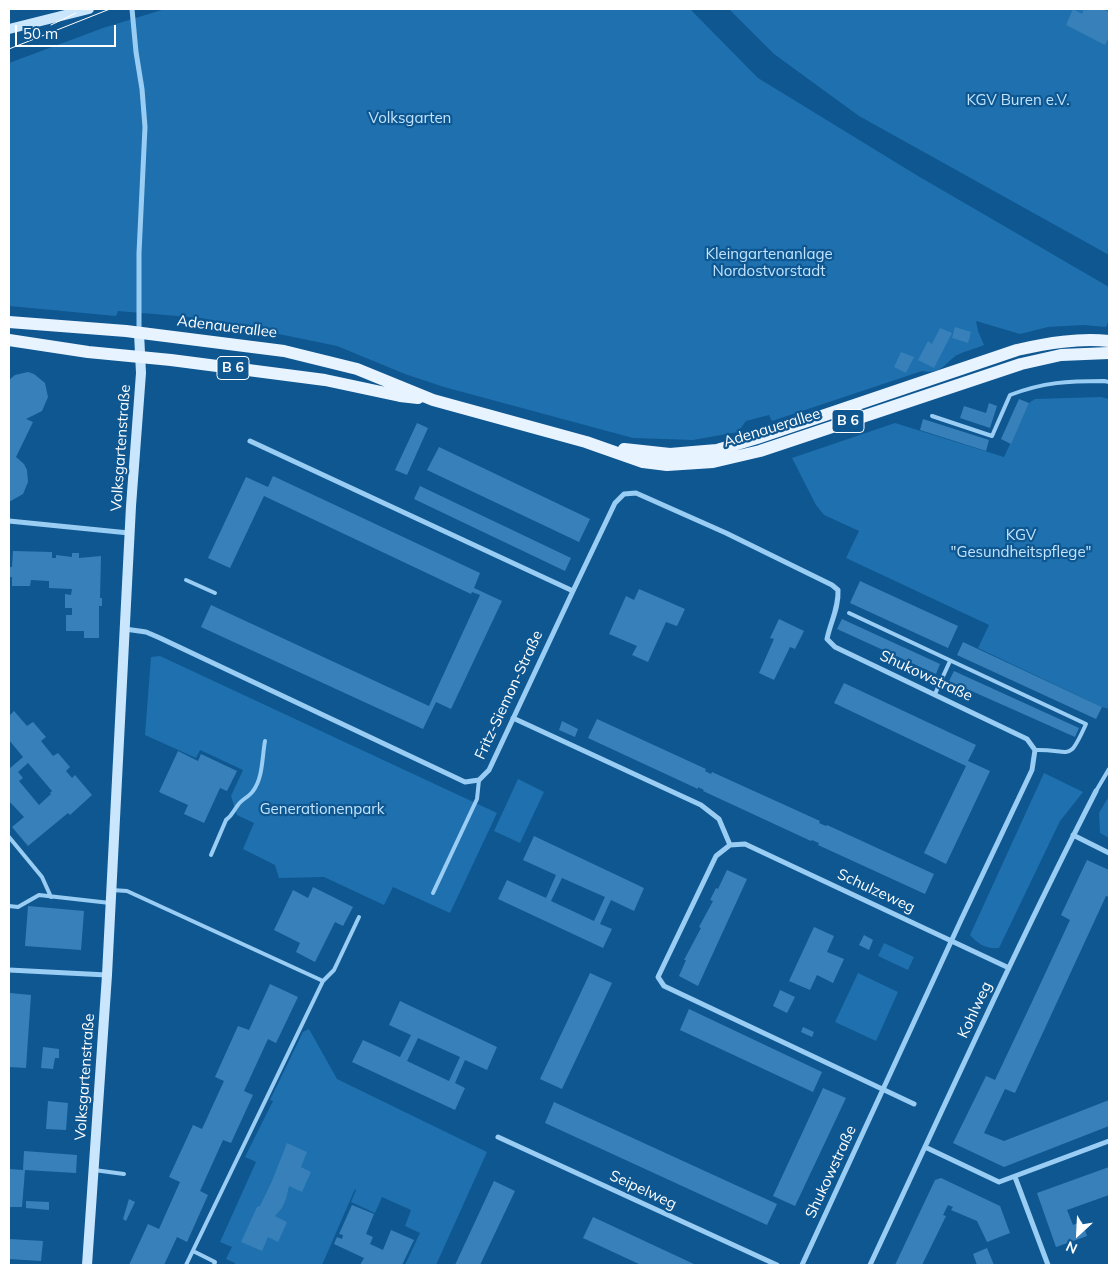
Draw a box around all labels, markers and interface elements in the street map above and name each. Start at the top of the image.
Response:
scale bar [18,15,119,47]
text: 50 m [23,24,58,43]
park label: KGV Buren e.V. [966,91,1070,109]
park label: Volksgarten [369,109,451,127]
park label: Kleingartenanlage Nordostvorstadt [705,245,833,280]
street label: Adenauerallee [176,312,278,342]
road number: B 6 [217,356,249,379]
street label: Volksgartenstraße [108,384,134,512]
street label: Adenauerallee [721,405,823,451]
road number: B 6 [832,410,864,432]
park label: KGV "Gesundheitspflege" [951,526,1091,561]
street label: Fritz-Siemon-Straße [471,628,547,762]
street label: Shukowstraße [877,647,975,705]
park label: Generationenpark [260,800,384,818]
street label: Schulzeweg [834,865,918,917]
street label: Kohlweg [954,979,996,1041]
street label: Volksgartenstraße [72,1013,98,1141]
street label: Shukowstraße [802,1123,860,1221]
street label: Seipelweg [607,1167,679,1213]
north arrow [1053,1209,1103,1259]
text: N [1063,1237,1080,1258]

